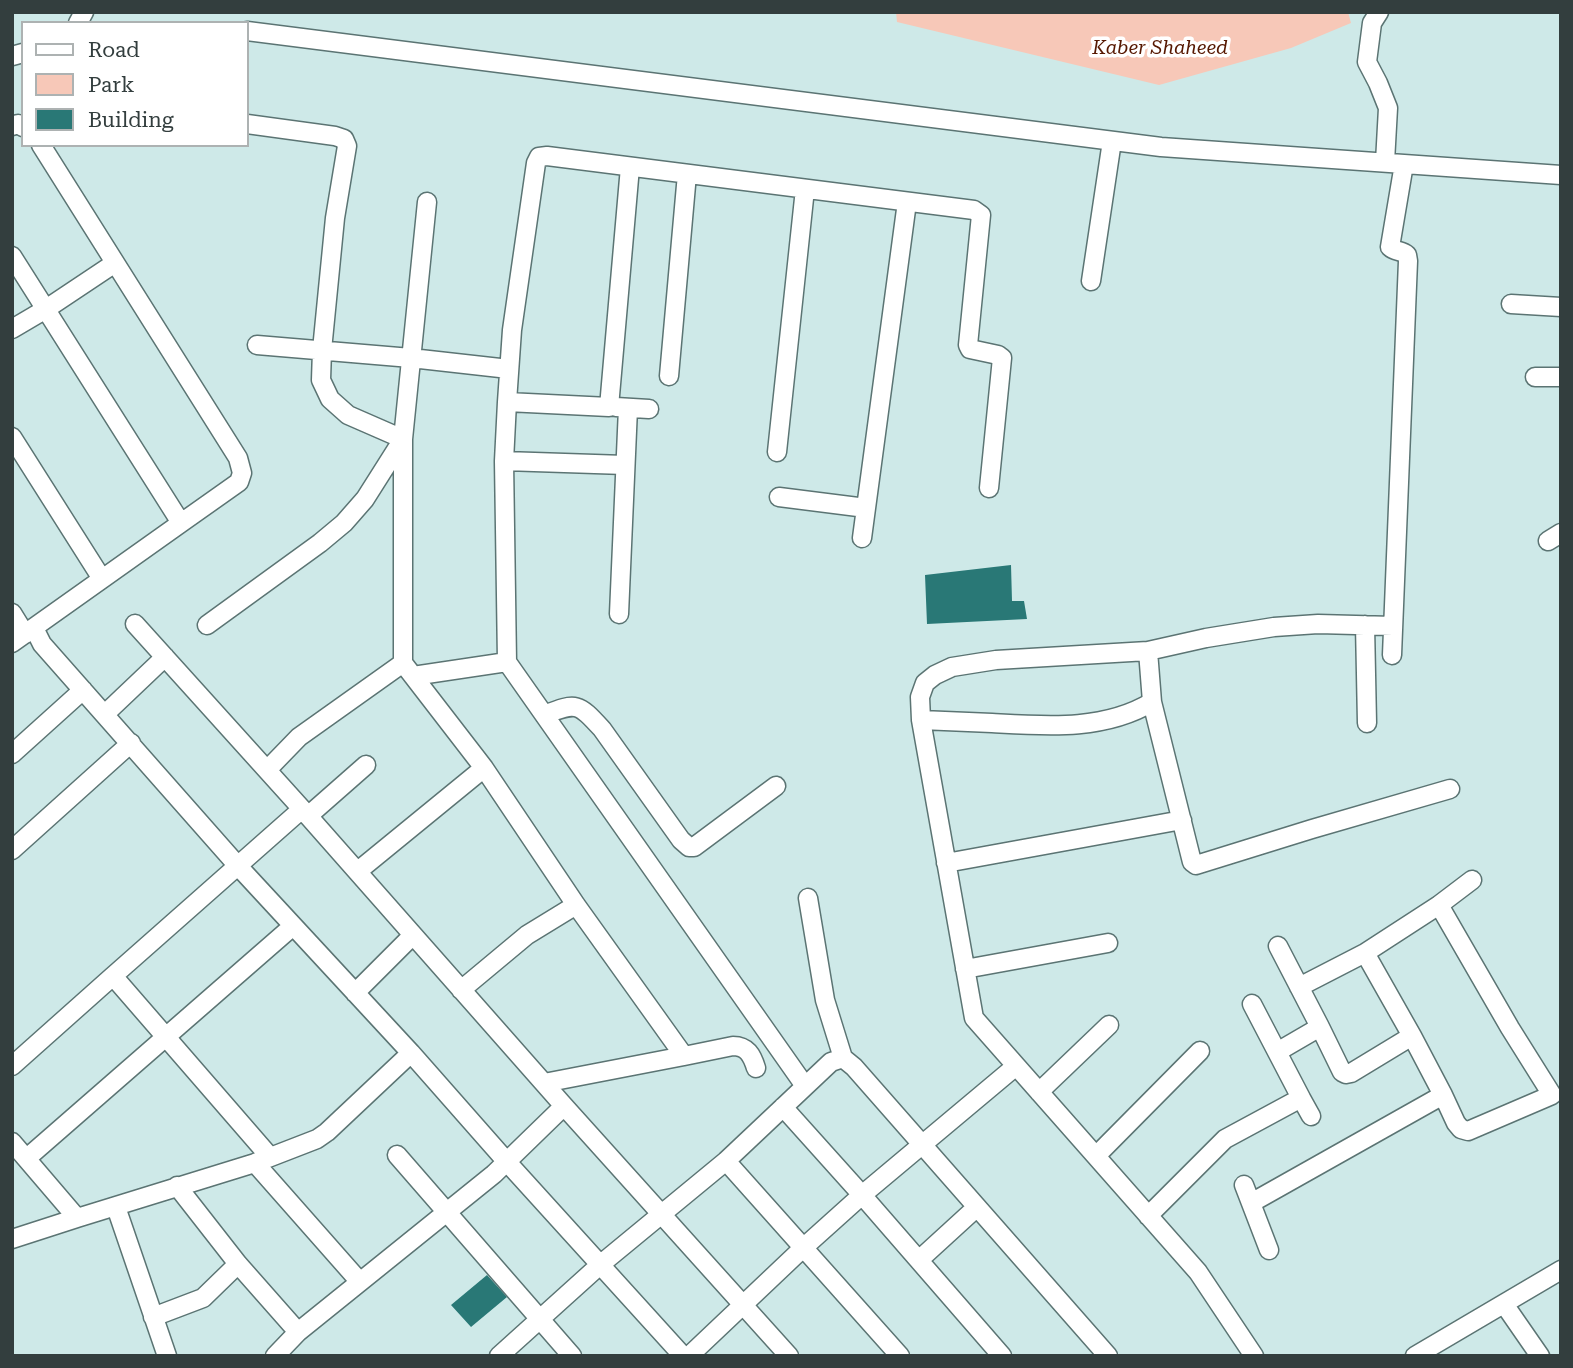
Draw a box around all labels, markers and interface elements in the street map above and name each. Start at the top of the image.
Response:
legend [21,21,248,147]
park label: Kaber Shaheed [1092,37,1228,59]
text: Road [88,38,140,62]
text: Park [88,73,134,97]
text: Building [88,108,174,132]

